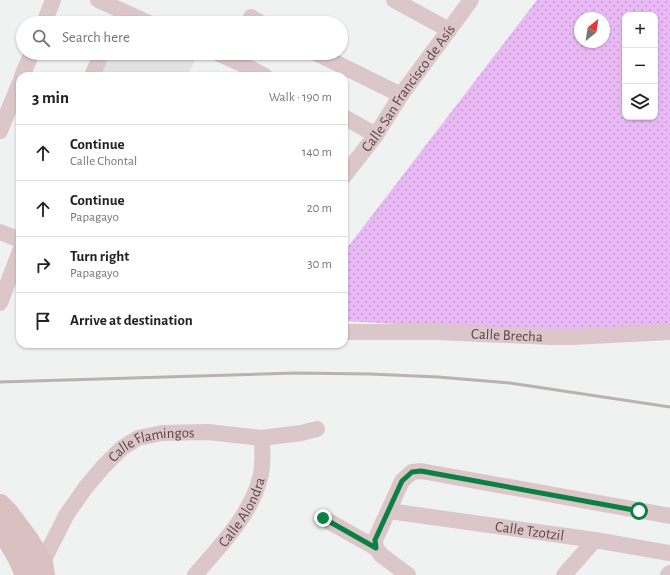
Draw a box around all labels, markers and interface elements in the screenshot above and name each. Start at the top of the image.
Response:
north arrow [574,12,610,48]
map controls [622,12,658,120]
button: + [622,12,658,48]
search box [16,16,348,60]
street label: Calle San Francisco de Asís [359,22,458,155]
icon: search [30,27,52,49]
text: Search here [62,30,130,45]
button: − [622,48,658,84]
button: layers [622,84,658,120]
text: 3 min [32,89,69,106]
text: Walk · 190 m [269,91,332,104]
text: Continue [70,137,125,152]
icon: ahead [32,142,54,164]
text: 140 m [302,146,332,159]
text: Calle Chontal [70,155,137,168]
text: Continue [70,193,125,208]
icon: ahead [32,198,54,220]
text: 20 m [307,202,332,215]
text: Papagayo [70,211,119,224]
text: Turn right [70,249,129,264]
icon: right [32,254,54,276]
text: 30 m [307,258,332,271]
text: Papagayo [70,267,119,280]
icon: arrive [32,310,54,332]
text: Arrive at destination [70,313,193,328]
street label: Calle Brecha [471,327,543,345]
street label: Calle Flamingos [106,425,195,465]
street label: Calle Alondra [216,476,268,550]
route start [630,502,648,520]
route end [314,509,332,527]
street label: Calle Tzotzil [494,519,565,544]

